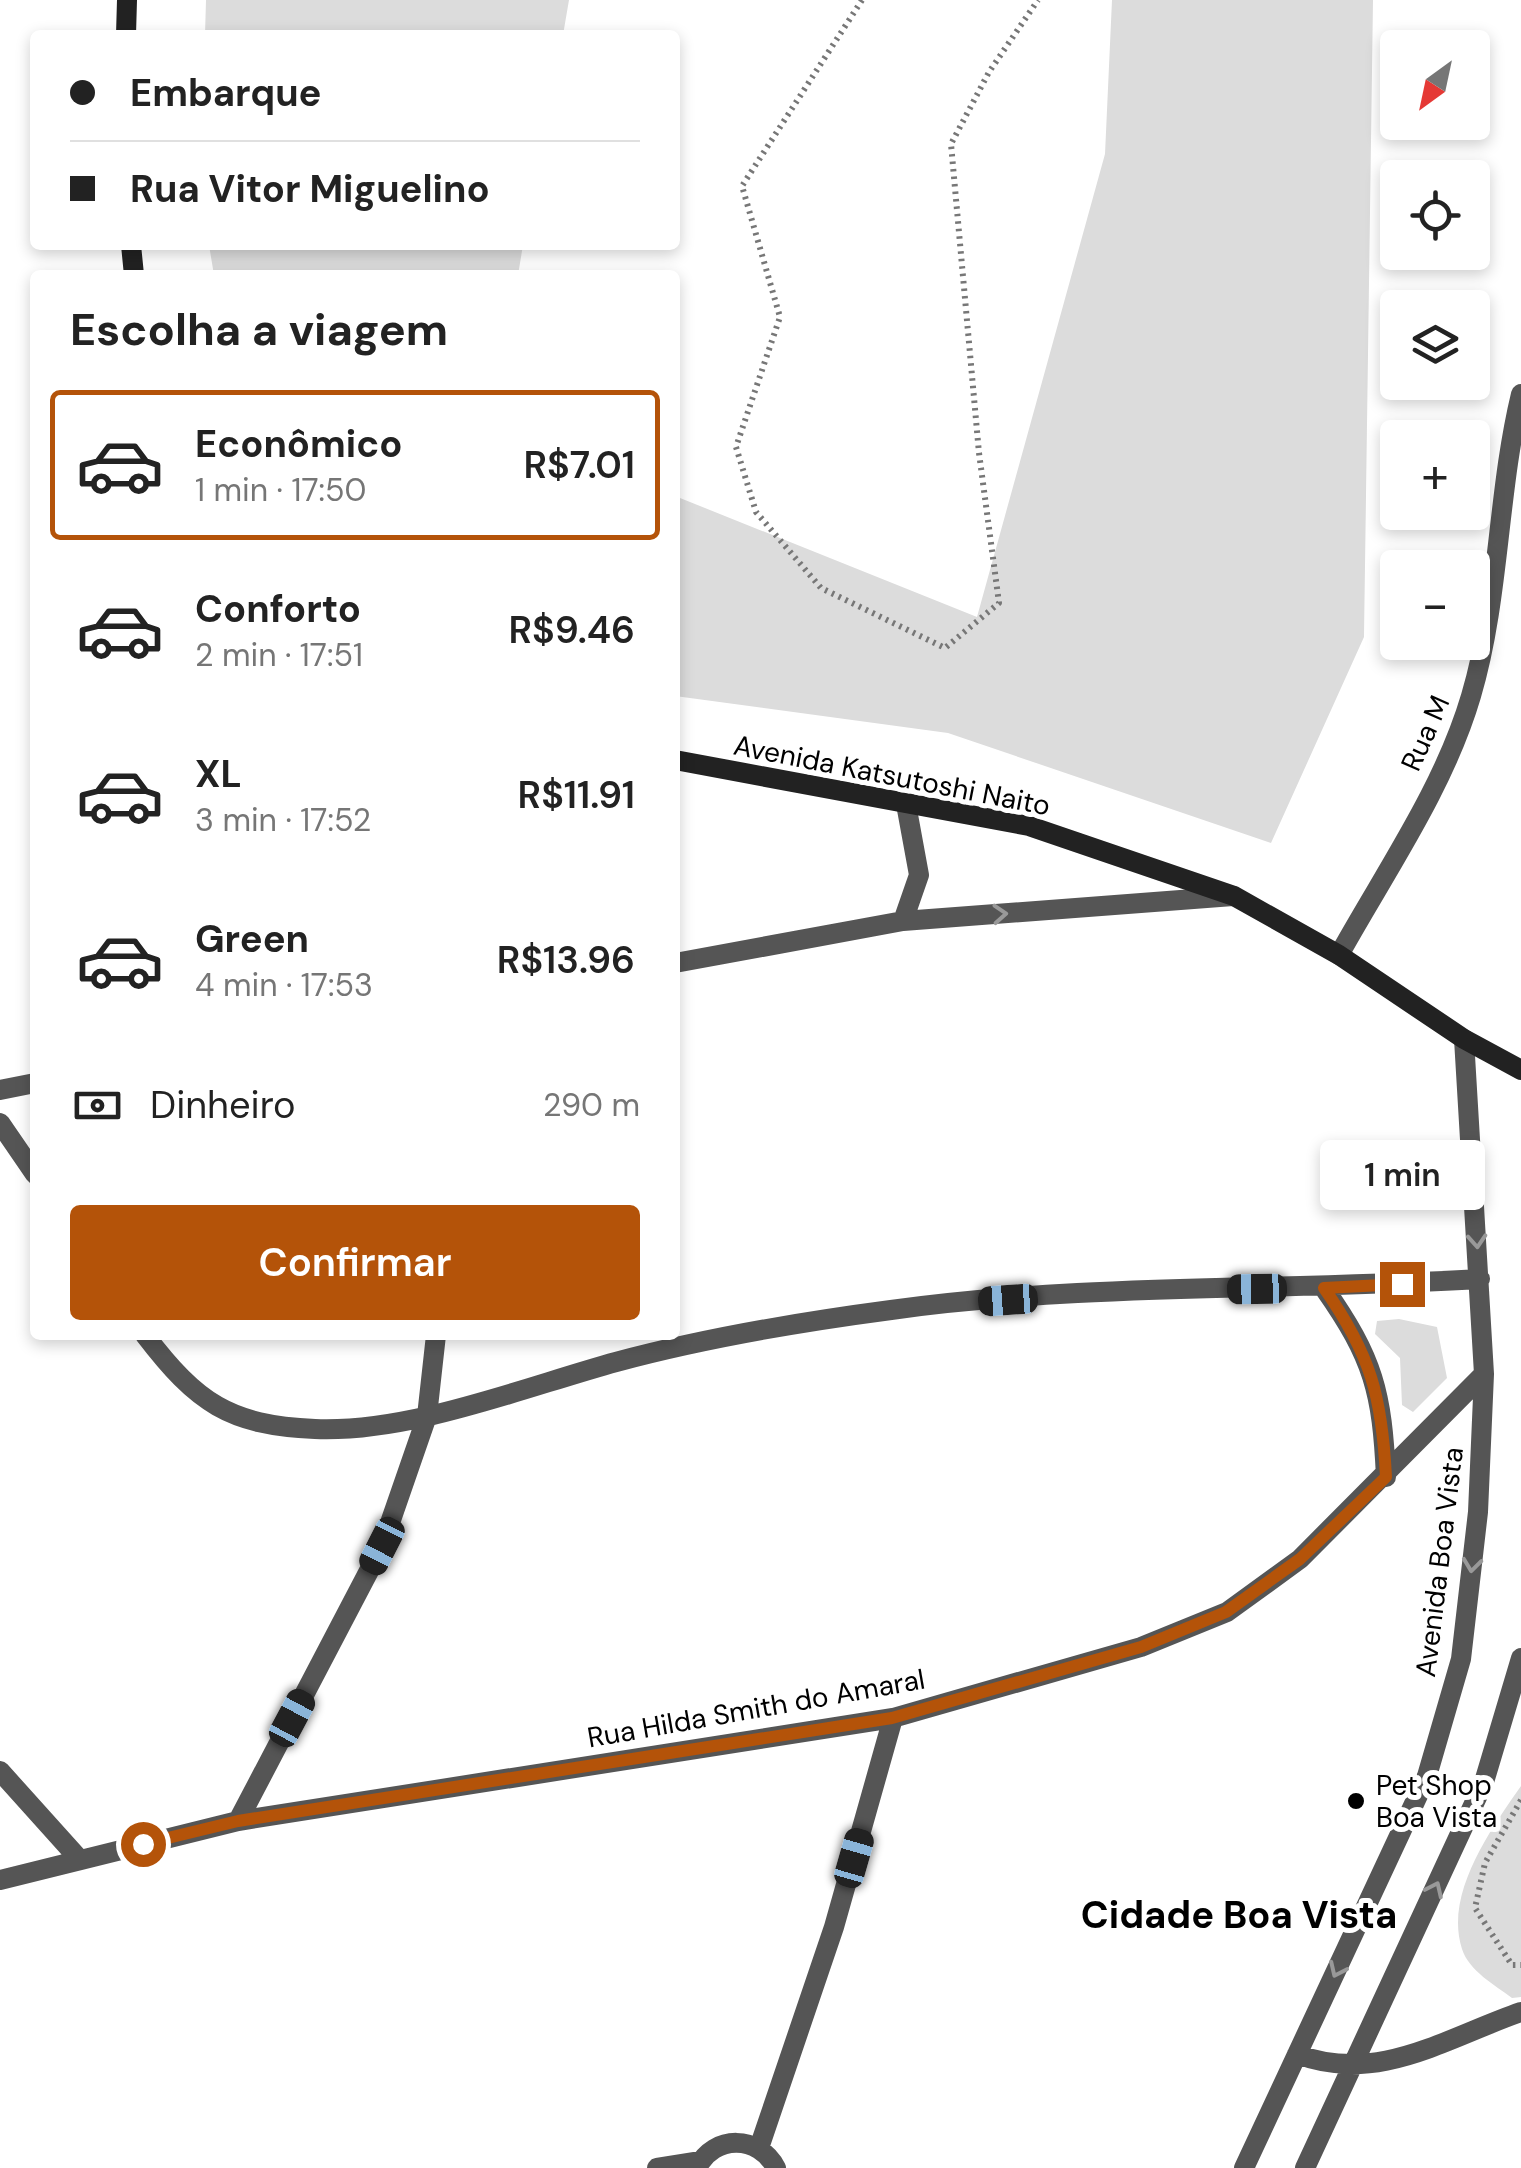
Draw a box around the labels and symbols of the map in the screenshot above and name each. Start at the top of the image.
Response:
north arrow [1380,30,1490,140]
street label: Rua M [1393,690,1458,777]
street label: Avenida Katsutoshi Naito [730,727,1053,824]
one-way arrow [993,904,1009,925]
callout: 1 min [1320,1139,1484,1209]
one-way arrow [1466,1233,1487,1249]
route end [1380,1262,1425,1307]
car [1227,1273,1287,1305]
car [977,1283,1039,1317]
street label: Avenida Boa Vista [1407,1445,1472,1679]
car [355,1512,409,1580]
one-way arrow [1462,1557,1483,1573]
street label: Rua Hilda Smith do Amaral [584,1661,928,1756]
car [265,1684,319,1752]
place label: Pet Shop Boa Vista [1376,1767,1497,1836]
marker: Pet Shop Boa Vista [1345,1790,1367,1812]
route start [121,1822,166,1867]
car [831,1825,877,1891]
one-way arrow [1422,1881,1442,1899]
district label: Cidade Boa Vista [1081,1890,1397,1940]
one-way arrow [1329,1960,1349,1978]

